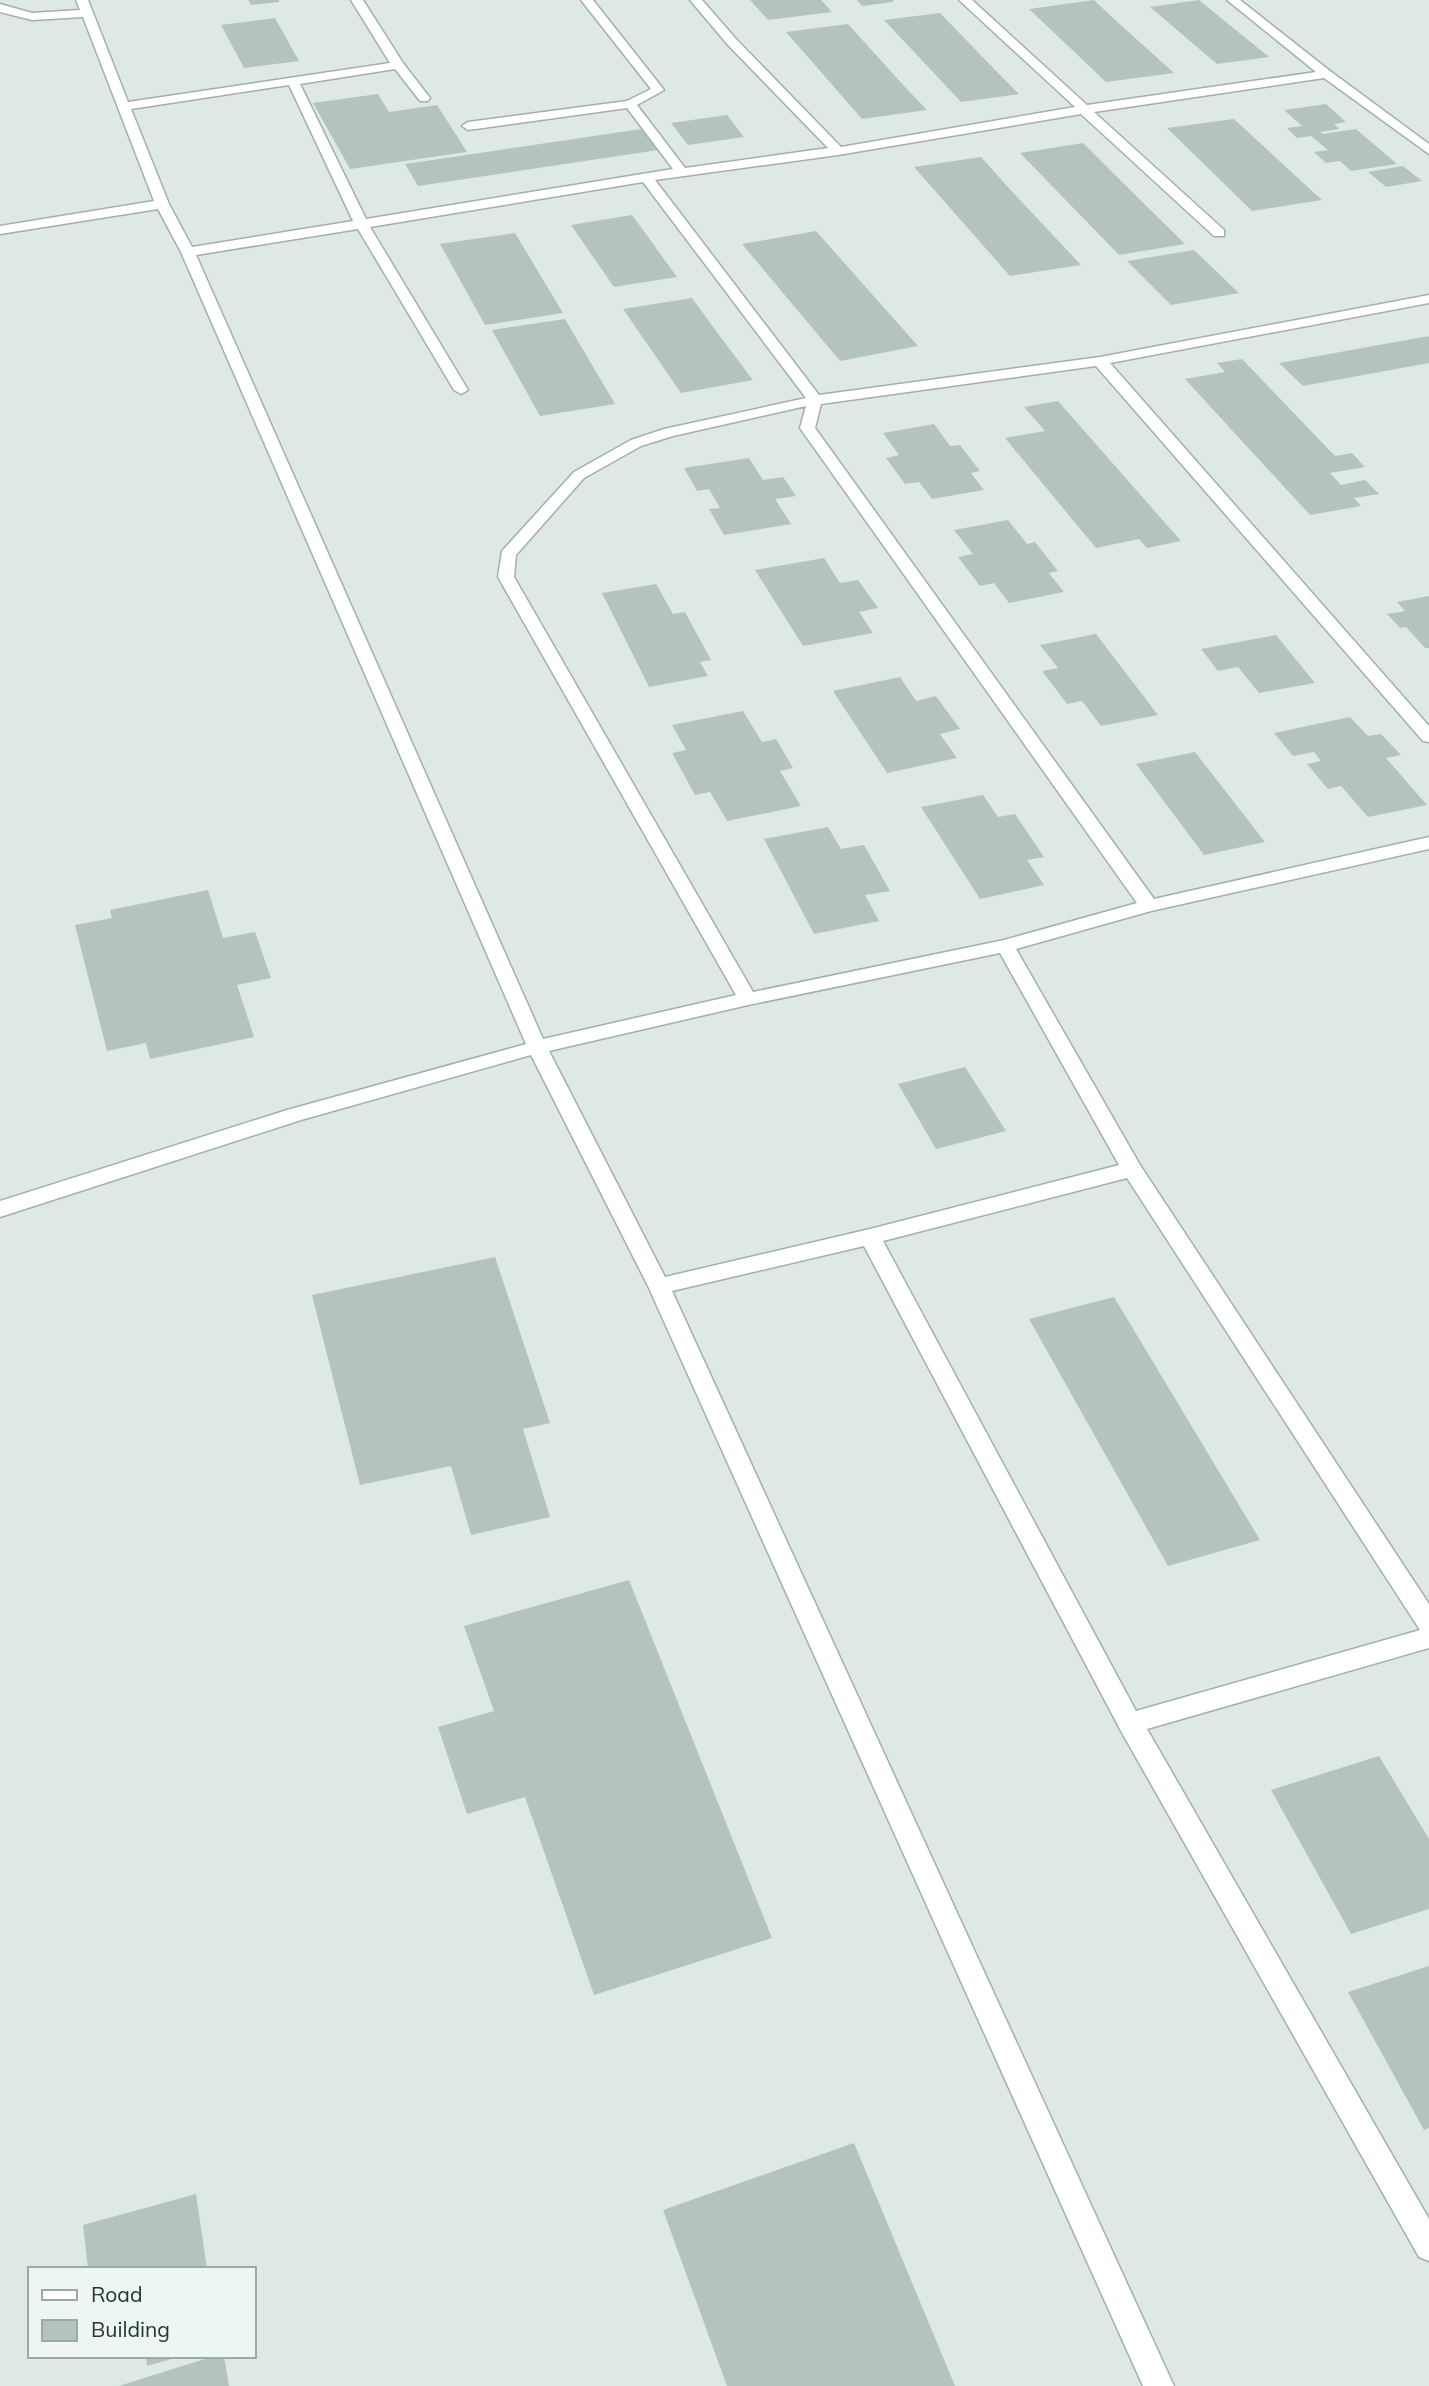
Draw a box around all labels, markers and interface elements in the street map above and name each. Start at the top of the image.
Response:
legend [28,2267,256,2358]
text: Road [91,2281,142,2307]
text: Building [91,2316,170,2342]

